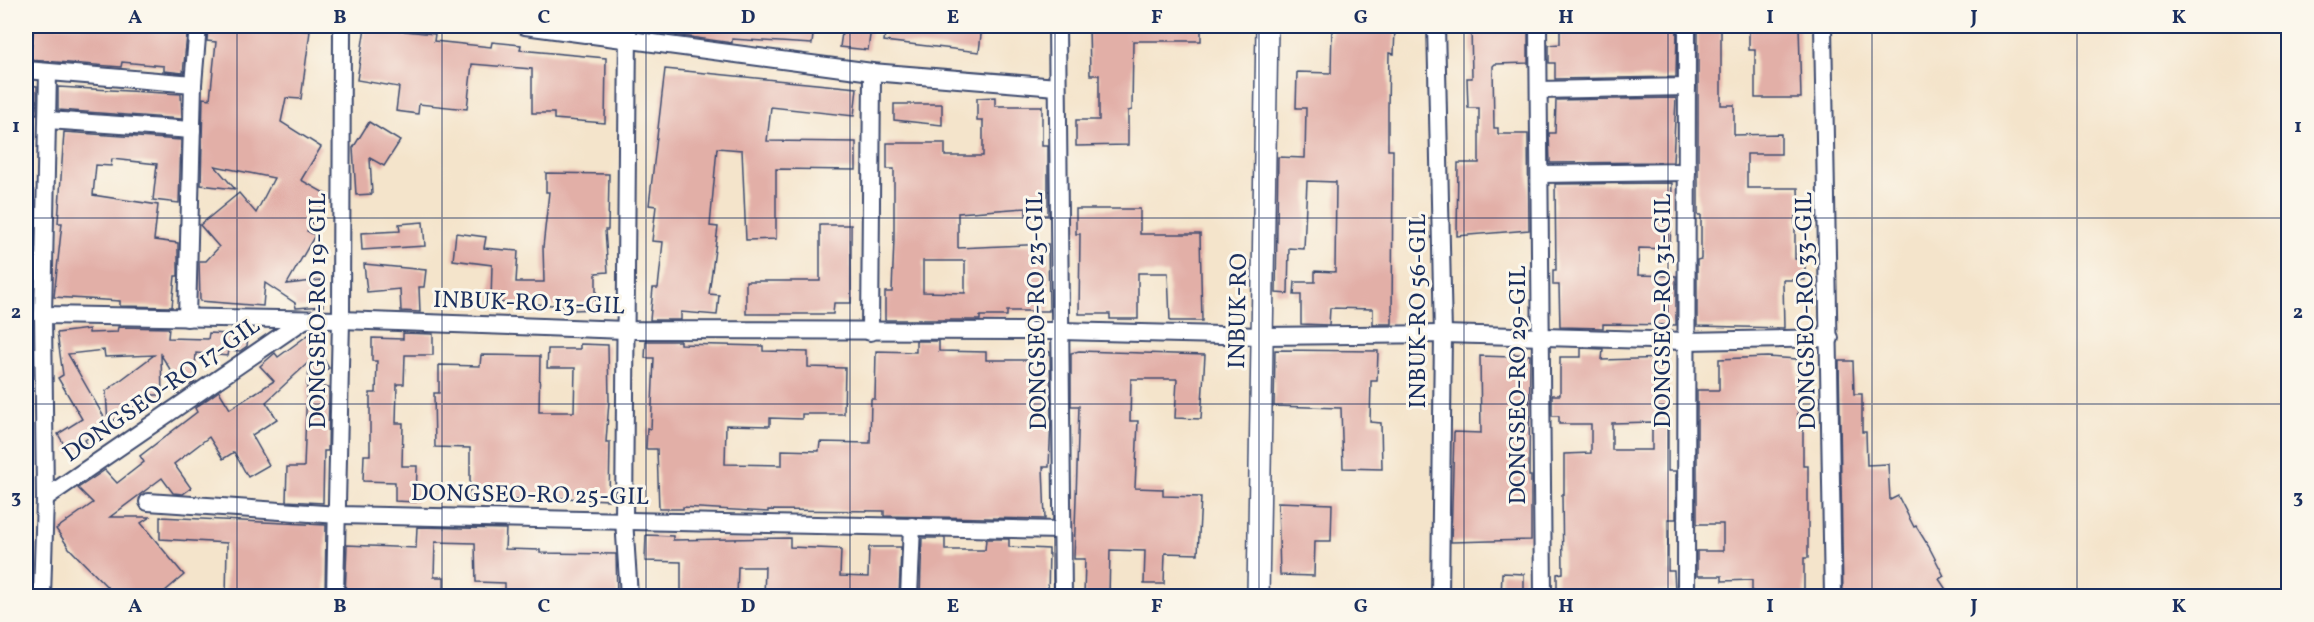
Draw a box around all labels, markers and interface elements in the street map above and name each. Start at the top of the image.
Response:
text: A [128,4,142,32]
text: B [333,4,347,32]
text: C [538,4,551,32]
text: D [741,4,755,32]
text: E [947,4,959,32]
text: F [1151,4,1163,32]
text: G [1354,4,1368,32]
text: H [1558,4,1574,32]
text: I [1766,4,1774,32]
text: J [1969,4,1978,32]
text: K [2172,4,2187,32]
text: 1 [12,113,20,141]
text: 1 [2294,113,2302,141]
street label: DONGSEO-RO 23-GIL [1019,192,1057,430]
street label: DONGSEO-RO 33-GIL [1788,192,1826,430]
street label: DONGSEO-RO 19-GIL [302,193,336,429]
street label: DONGSEO-RO 31-GIL [1647,194,1681,428]
street label: INBUK-RO 56-GIL [1402,213,1436,409]
street label: INBUK-RO [1221,253,1257,369]
street label: DONGSEO-RO 29-GIL [1502,265,1536,505]
street label: INBUK-RO 13-GIL [432,284,626,324]
text: 2 [11,299,21,327]
text: 2 [2293,299,2303,327]
street label: DONGSEO-RO 17-GIL [57,310,268,472]
street label: DONGSEO-RO 25-GIL [411,477,649,515]
text: 3 [11,484,21,512]
text: 3 [2293,484,2303,512]
text: A [128,593,142,621]
text: B [333,593,347,621]
text: C [538,593,551,621]
text: D [741,593,755,621]
text: E [947,593,959,621]
text: F [1151,593,1163,621]
text: G [1354,593,1368,621]
text: H [1558,593,1574,621]
text: I [1766,593,1774,621]
text: J [1969,593,1978,621]
text: K [2172,593,2187,621]

